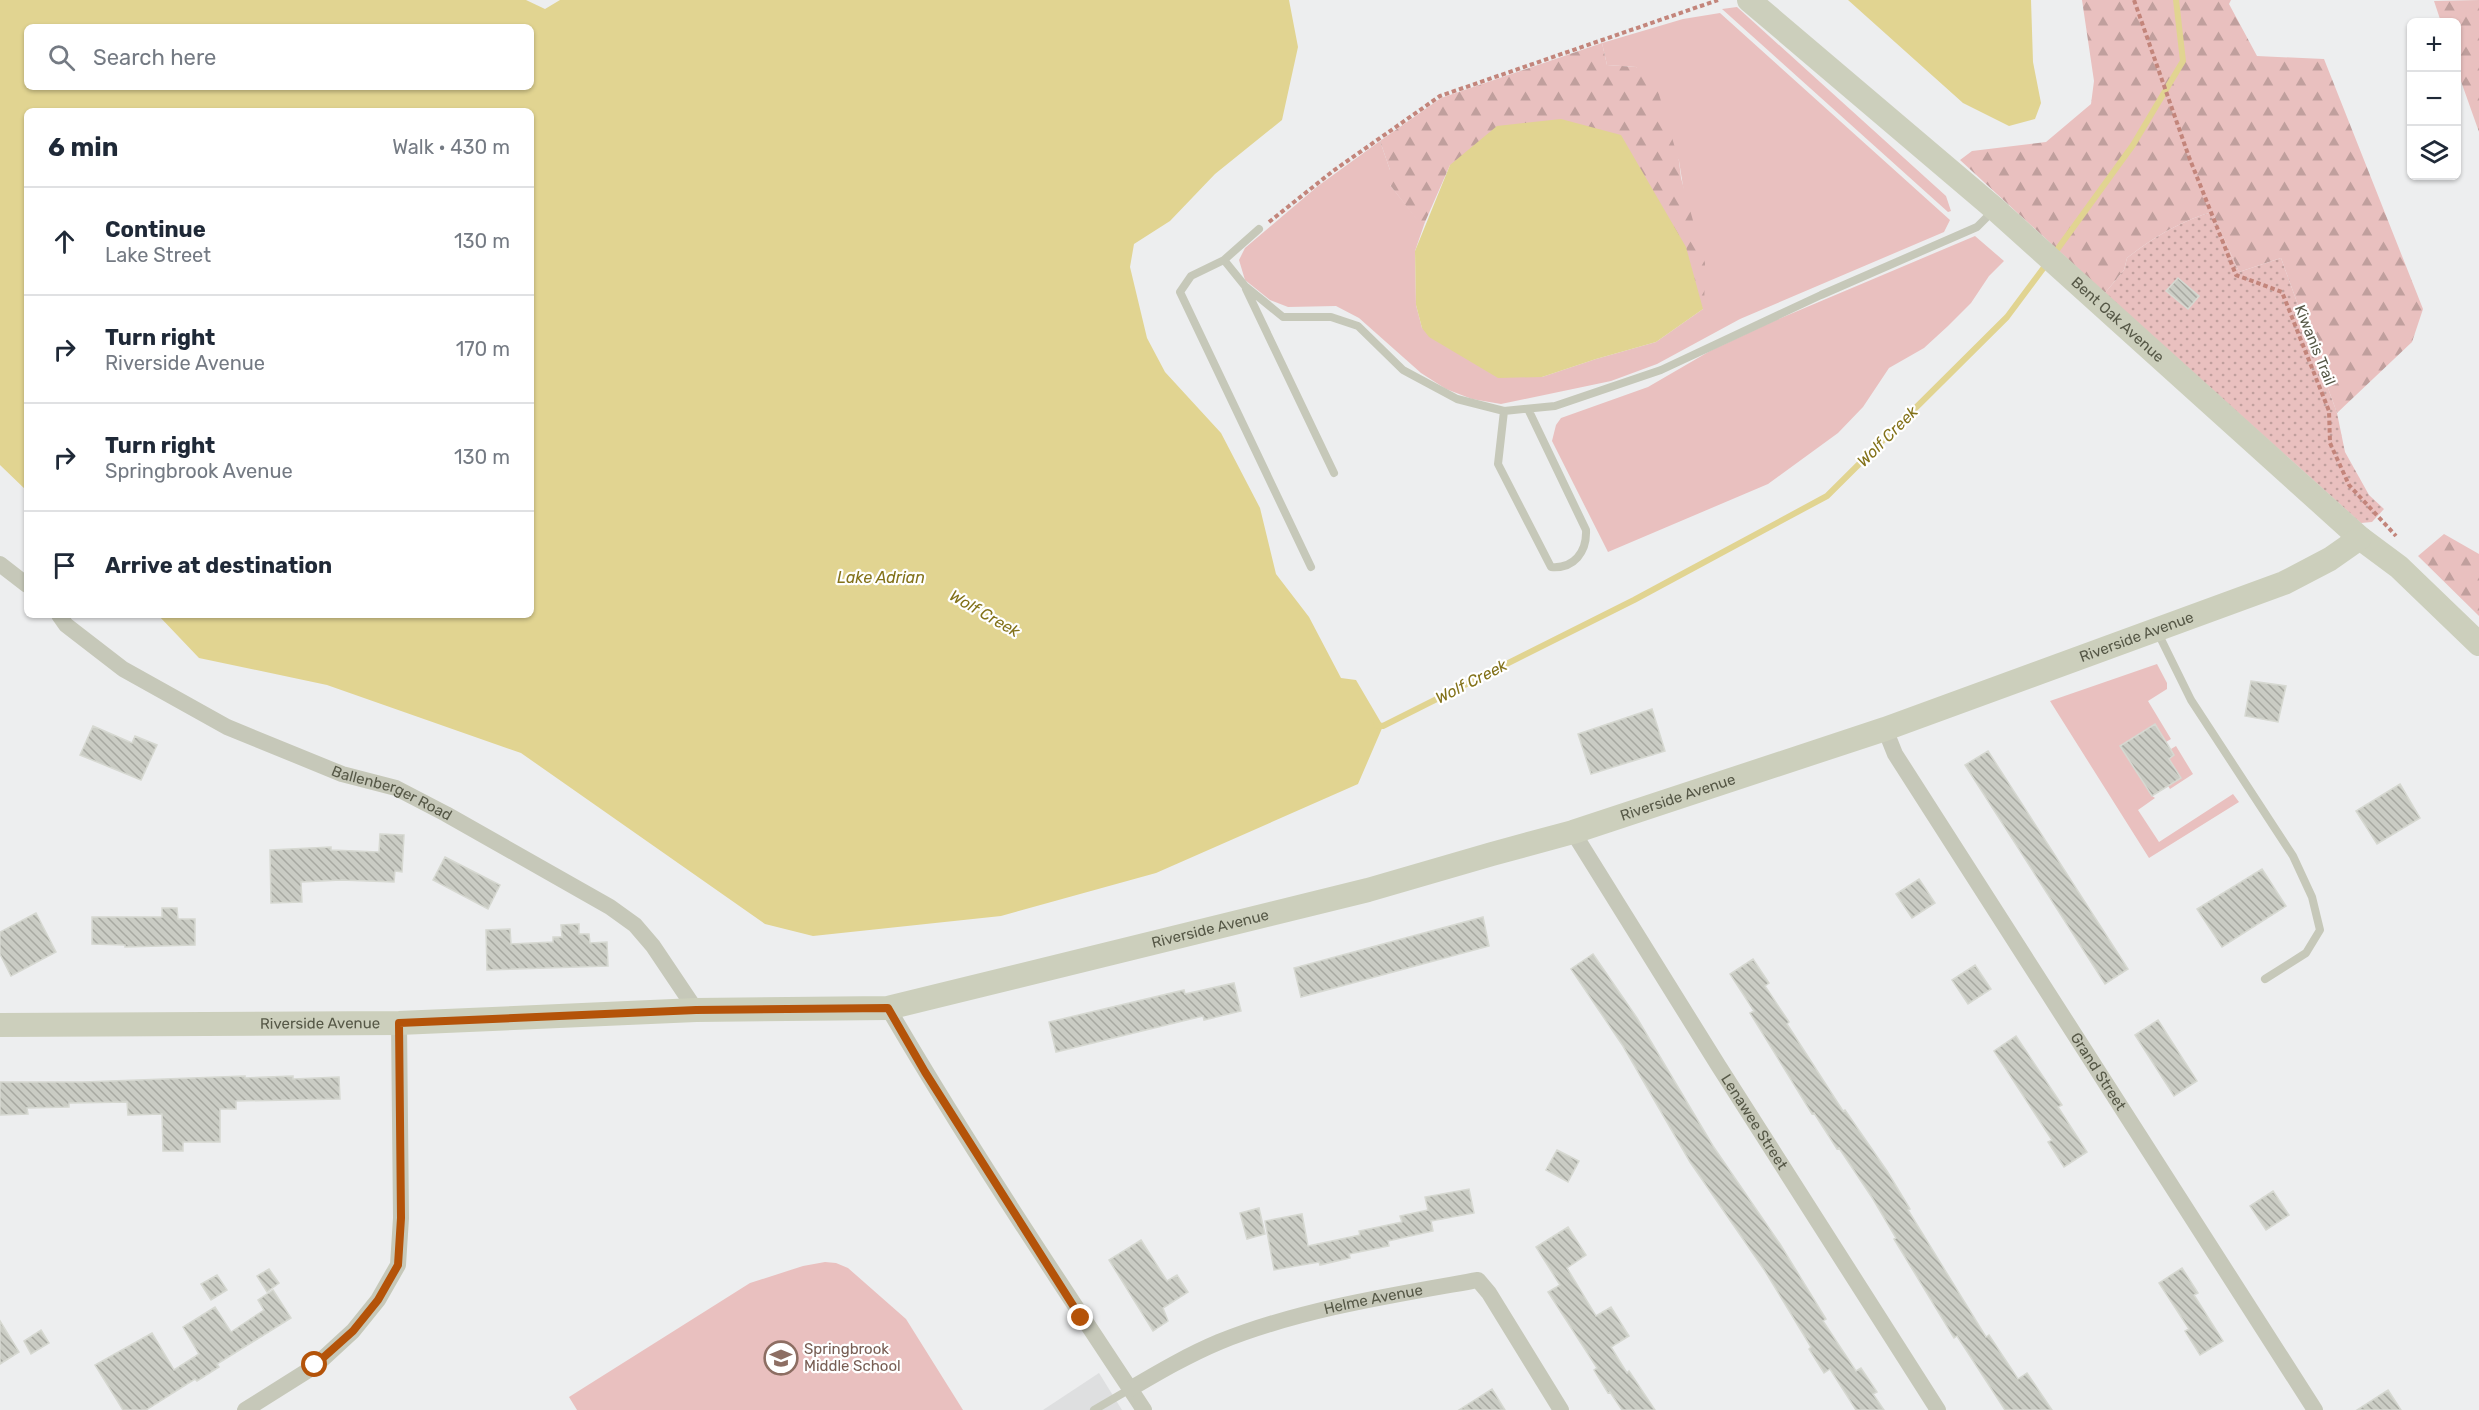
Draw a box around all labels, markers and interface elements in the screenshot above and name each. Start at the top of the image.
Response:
map controls [2407,18,2461,180]
button: + [2407,18,2461,72]
search box [24,24,534,90]
icon: search [45,41,78,74]
text: Search here [93,44,216,71]
button: − [2407,72,2461,126]
button: layers [2407,126,2461,180]
text: 6 min [48,132,118,163]
text: Walk · 430 m [392,135,510,159]
text: Continue [105,216,206,243]
icon: ahead [48,225,81,258]
text: 130 m [454,229,510,253]
text: Lake Street [105,243,211,267]
street label: Bent Oak Avenue [2068,273,2168,366]
street label: Kiwanis Trail [2291,302,2339,388]
text: Turn right [105,324,215,351]
icon: right [48,333,81,366]
text: 170 m [456,337,510,361]
text: Riverside Avenue [105,351,265,375]
water label: Wolf Creek [1853,402,1922,471]
text: Turn right [105,432,215,459]
icon: right [48,441,81,474]
text: 130 m [454,445,510,469]
text: Springbrook Avenue [105,459,293,483]
icon: arrive [48,549,81,582]
text: Arrive at destination [105,552,332,579]
water label: Lake Adrian [837,568,925,587]
water label: Wolf Creek [946,586,1024,642]
street label: Riverside Avenue [2077,608,2196,666]
water label: Wolf Creek [1432,655,1511,708]
street label: Ballenberger Road [329,762,455,824]
street label: Riverside Avenue [1618,770,1738,825]
street label: Riverside Avenue [1150,906,1271,952]
street label: Riverside Avenue [260,1014,380,1033]
street label: Grand Street [2067,1029,2130,1114]
street label: Lenawee Street [1717,1071,1792,1173]
street label: Helme Avenue [1322,1281,1424,1318]
route end [1067,1304,1093,1330]
school or university icon: Springbrook Middle School [763,1340,799,1376]
place label: Springbrook Middle School [804,1340,901,1375]
route start [301,1351,327,1377]

